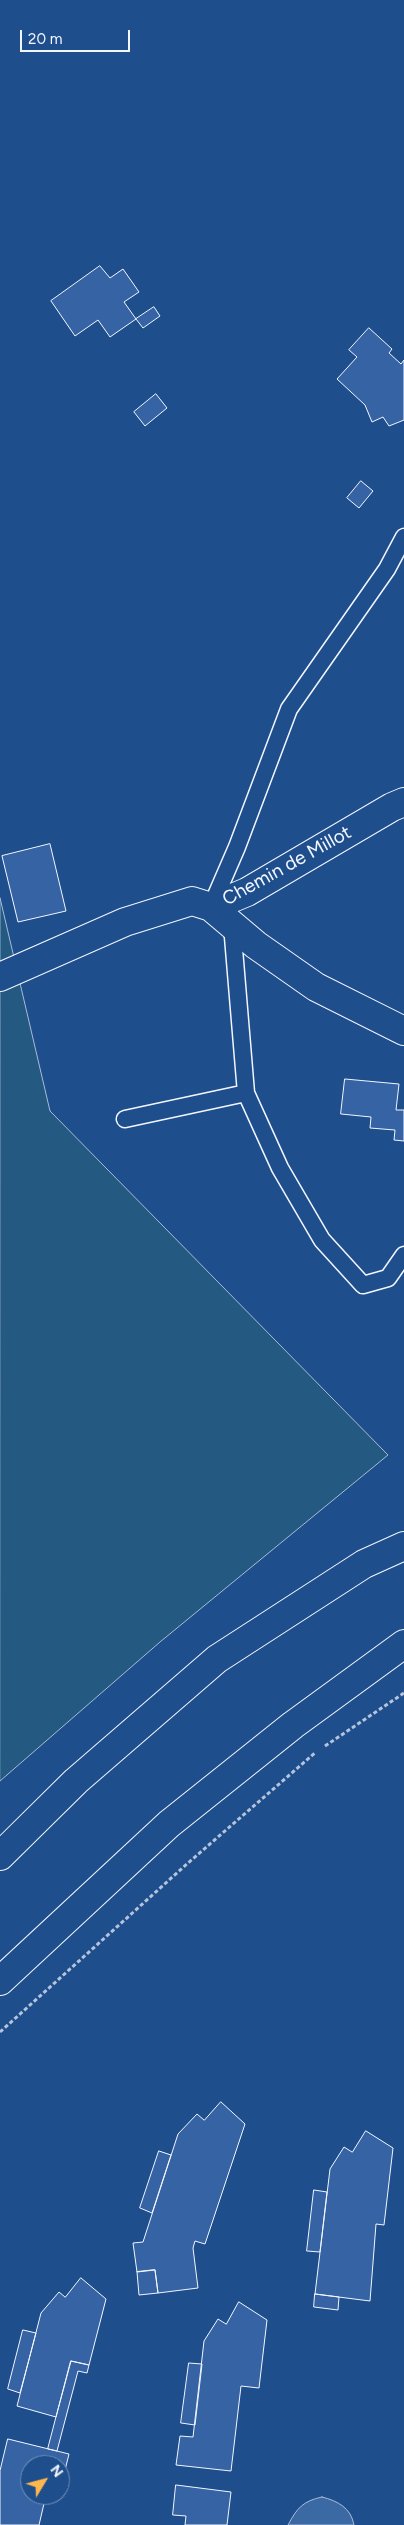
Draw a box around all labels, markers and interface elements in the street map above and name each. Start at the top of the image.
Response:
scale bar [22,20,132,52]
text: 20 m [28,30,62,48]
street label: Chemin de Millot [219,821,355,911]
north arrow [20,2455,70,2505]
text: N [47,2462,67,2481]

